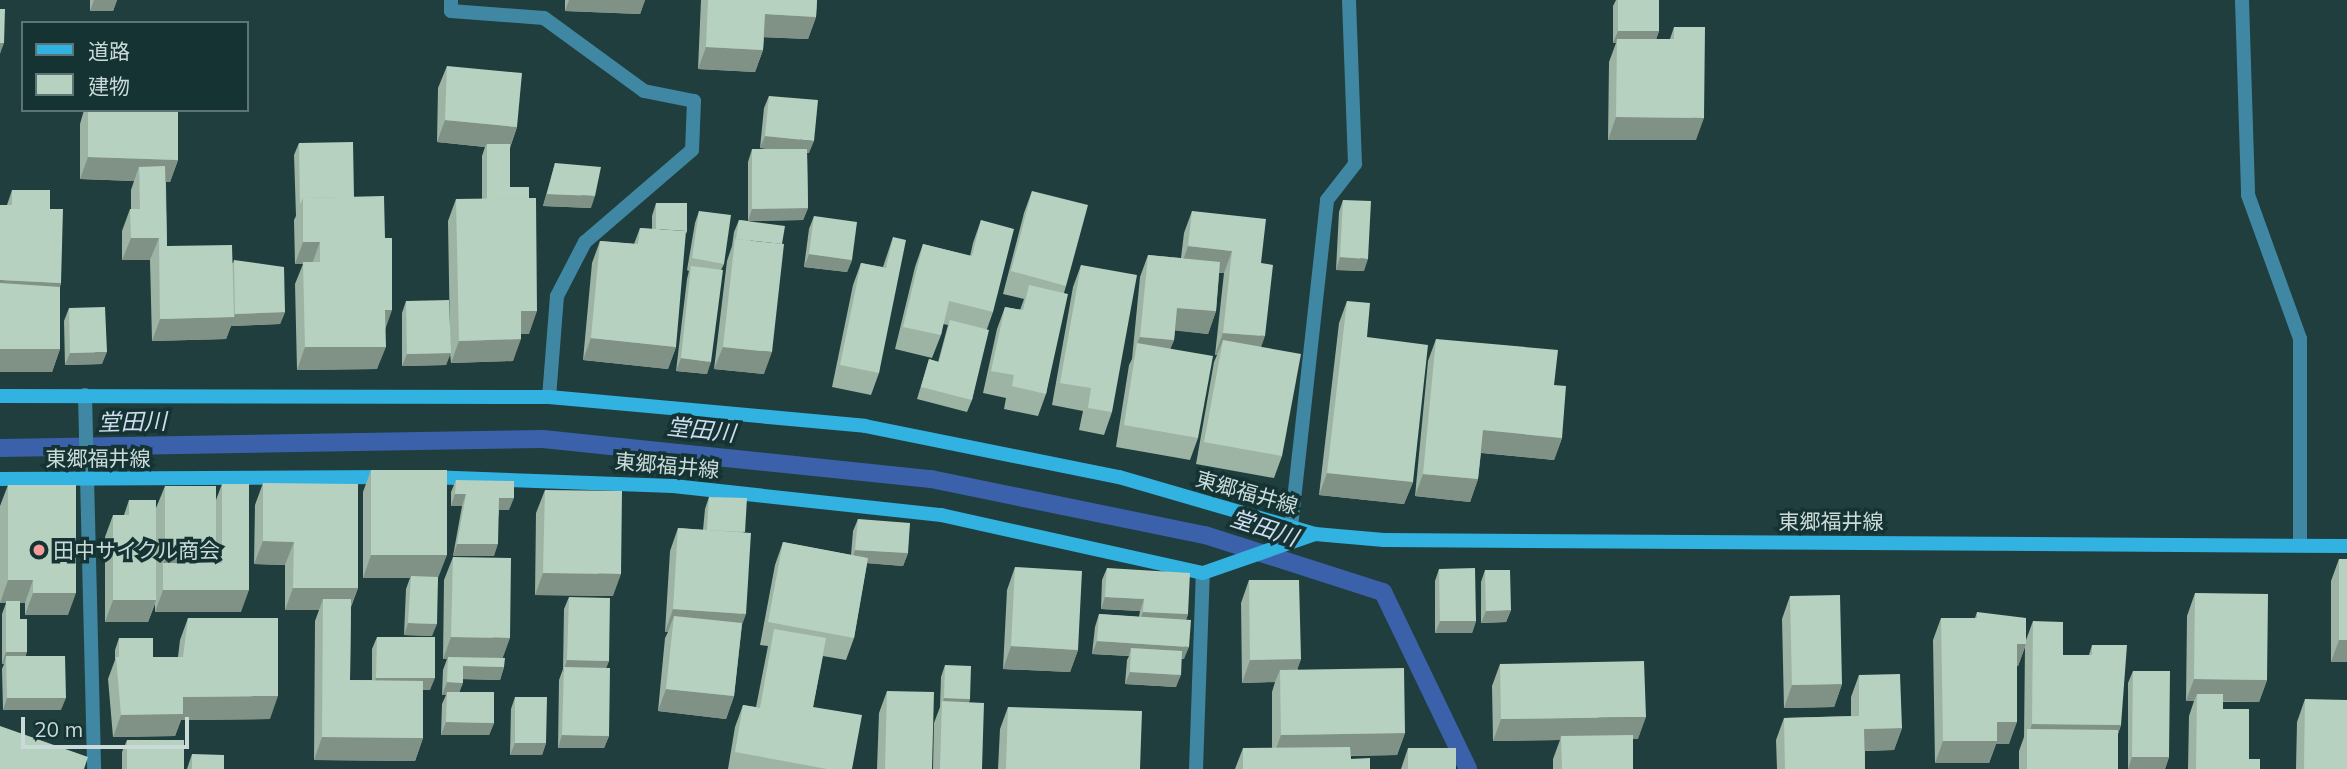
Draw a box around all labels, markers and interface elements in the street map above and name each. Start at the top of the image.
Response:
legend [21,21,248,112]
text: 道路 [88,38,130,64]
text: 建物 [88,73,130,99]
water label: 堂田川 [97,408,167,436]
water label: 堂田川 [665,413,737,447]
street label: 東郷福井線 [46,445,150,471]
street label: 東郷福井線 [614,448,720,482]
street label: 東郷福井線 [1193,465,1301,519]
water label: 堂田川 [1227,504,1301,552]
street label: 東郷福井線 [1779,508,1883,534]
place label: 田中サイクル商会 [53,537,221,563]
marker: 田中サイクル商会 [31,542,47,558]
scale bar [24,702,192,746]
text: 20 m [34,716,83,742]

